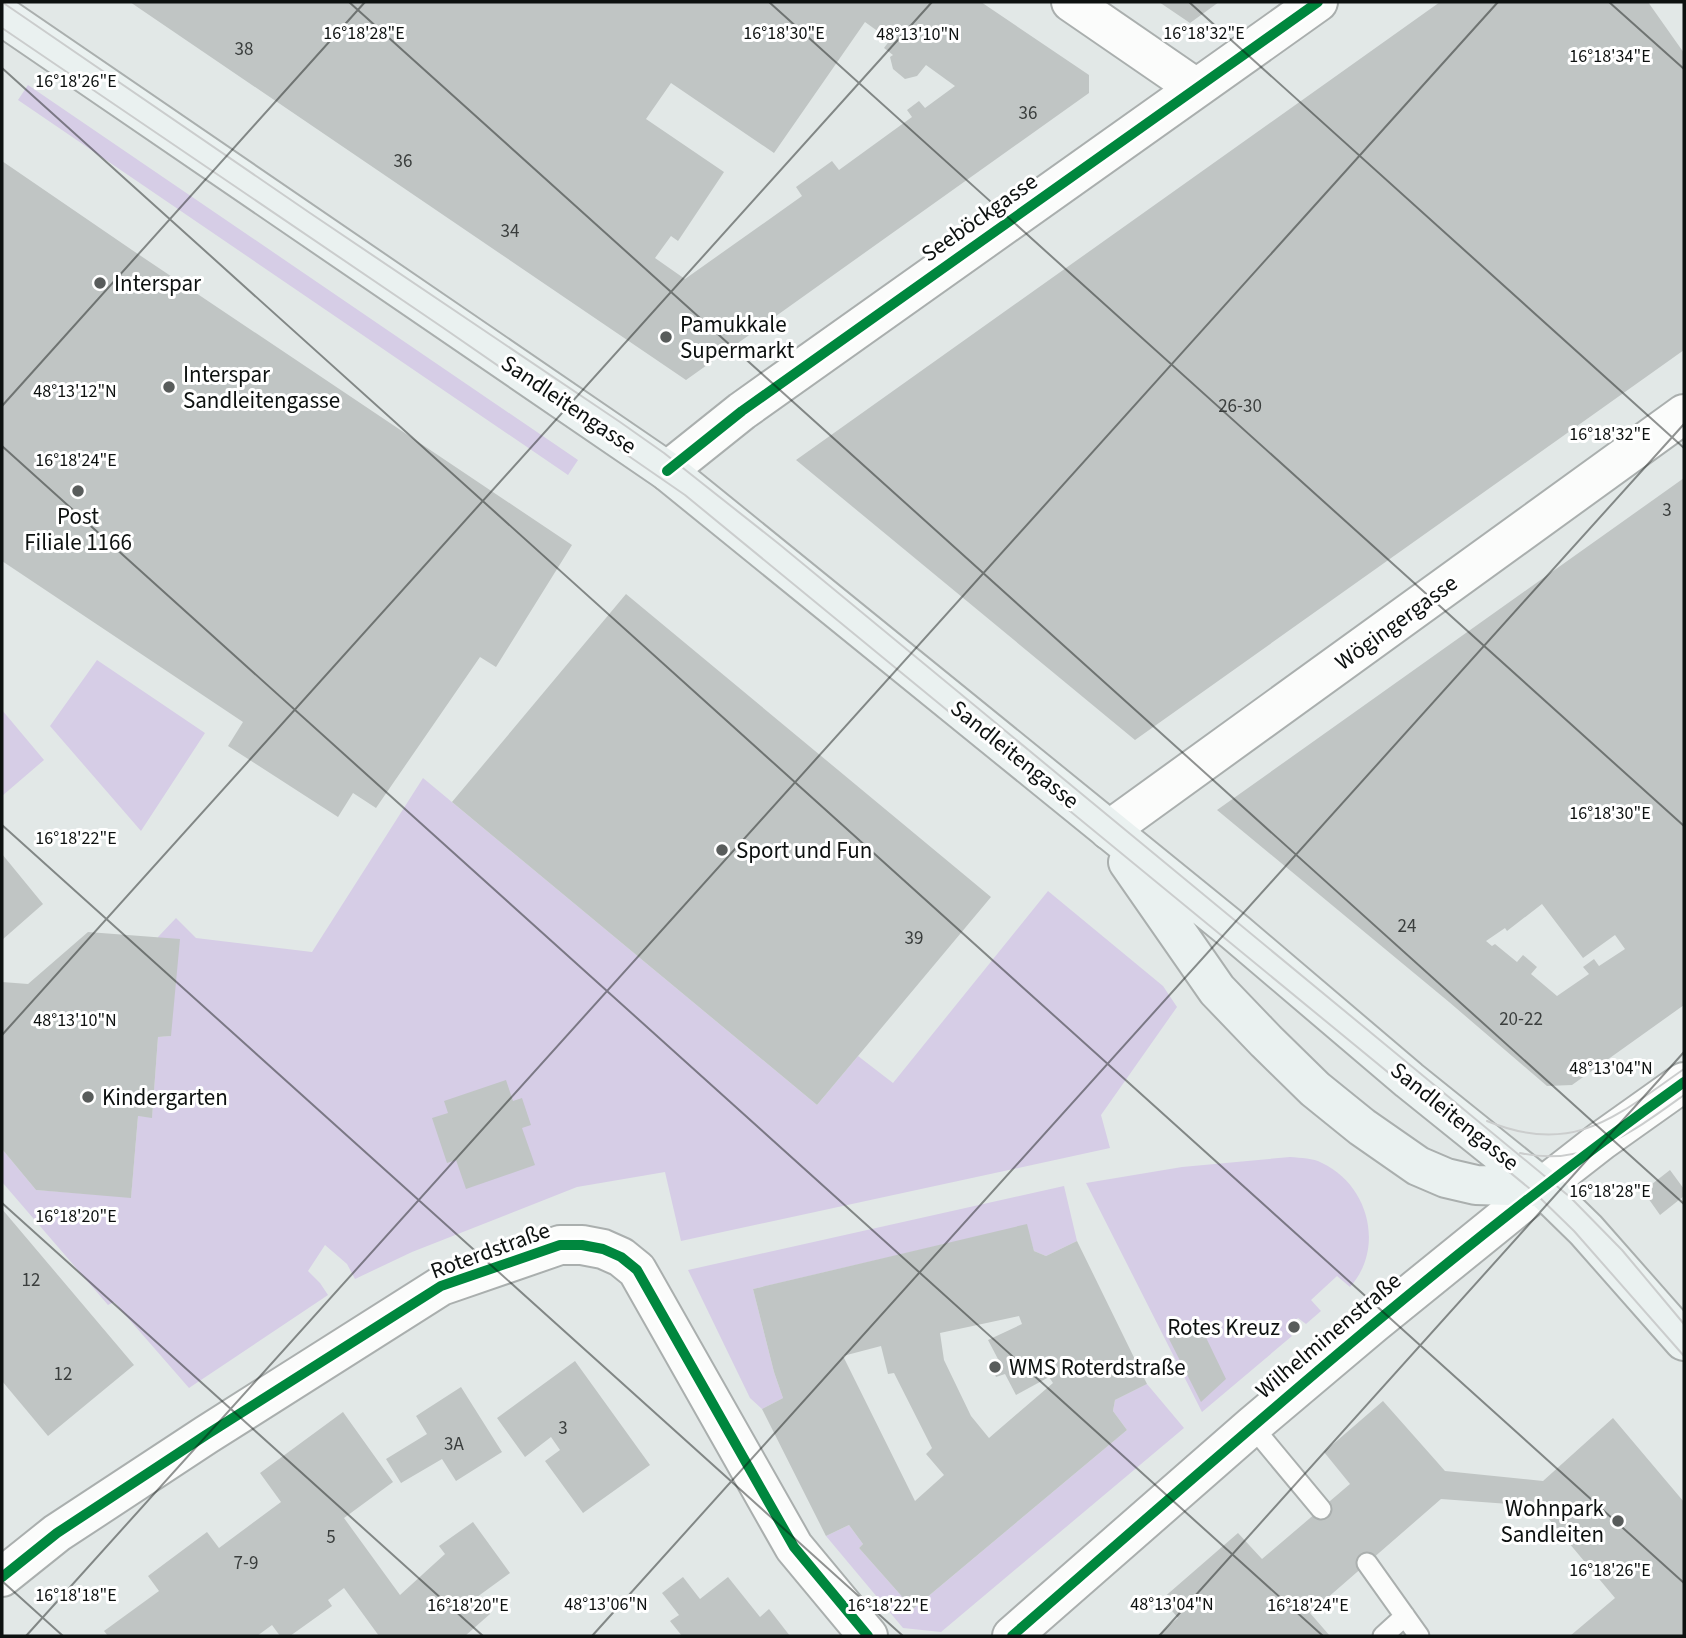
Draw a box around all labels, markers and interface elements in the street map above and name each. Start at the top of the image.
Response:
text: 16°18'28"E [323,21,405,46]
text: 16°18'30"E [743,21,825,46]
text: 16°18'32"E [1163,21,1245,46]
text: 48°13'10"N [876,22,960,47]
house number: 38 [235,36,253,63]
text: 16°18'34"E [1569,44,1651,69]
text: 16°18'26"E [35,69,117,94]
house number: 36 [1019,100,1037,127]
house number: 36 [394,148,412,175]
street label: Seeböckgasse [914,165,1044,270]
house number: 34 [501,218,519,245]
place label: Interspar [114,267,202,300]
marker: Interspar [92,275,108,291]
place label: Pamukkale Supermarkt [680,308,794,367]
marker: Pamukkale Supermarkt [658,329,674,345]
street label: Sandleitengasse [494,347,643,462]
place label: Interspar Sandleitengasse [183,358,340,417]
text: 48°13'12"N [33,379,117,404]
marker: Interspar Sandleitengasse [161,379,177,395]
house number: 26-30 [1218,393,1262,420]
text: 16°18'32"E [1569,422,1651,447]
text: 16°18'24"E [35,448,117,473]
marker: Post Filiale 1166 [70,483,86,499]
house number: 3 [1662,497,1672,524]
place label: Post Filiale 1166 [24,500,132,559]
street label: Wögingergasse [1328,567,1464,678]
street label: Sandleitengasse [943,692,1086,817]
text: 16°18'30"E [1569,801,1651,826]
text: 16°18'22"E [35,826,117,851]
place label: Sport und Fun [736,834,872,867]
marker: Sport und Fun [714,842,730,858]
house number: 24 [1398,913,1416,940]
house number: 39 [905,925,923,952]
house number: 20-22 [1499,1006,1543,1033]
text: 48°13'10"N [33,1008,117,1033]
street label: Sandleitengasse [1383,1054,1526,1179]
text: 48°13'04"N [1569,1056,1653,1081]
place label: Kindergarten [102,1081,228,1114]
marker: Kindergarten [80,1089,96,1105]
text: 16°18'28"E [1569,1179,1651,1204]
text: 16°18'20"E [35,1204,117,1229]
street label: Roterdstraße [426,1214,555,1287]
street label: Wilhelminenstraße [1248,1264,1408,1406]
house number: 12 [22,1267,40,1294]
place label: Rotes Kreuz [1167,1311,1280,1344]
marker: Rotes Kreuz [1286,1319,1302,1335]
place label: WMS Roterdstraße [1009,1351,1186,1384]
marker: WMS Roterdstraße [987,1359,1003,1375]
house number: 12 [54,1361,72,1388]
house number: 3 [558,1415,568,1442]
house number: 3A [444,1431,465,1458]
place label: Wohnpark Sandleiten [1500,1492,1605,1551]
marker: Wohnpark Sandleiten [1610,1513,1626,1529]
house number: 5 [326,1524,336,1551]
house number: 7-9 [234,1550,258,1577]
text: 16°18'26"E [1569,1558,1651,1583]
text: 16°18'18"E [35,1583,117,1608]
text: 48°13'06"N [564,1592,648,1617]
text: 48°13'04"N [1130,1592,1214,1617]
text: 16°18'20"E [427,1593,509,1618]
text: 16°18'22"E [847,1593,929,1618]
text: 16°18'24"E [1267,1593,1349,1618]

